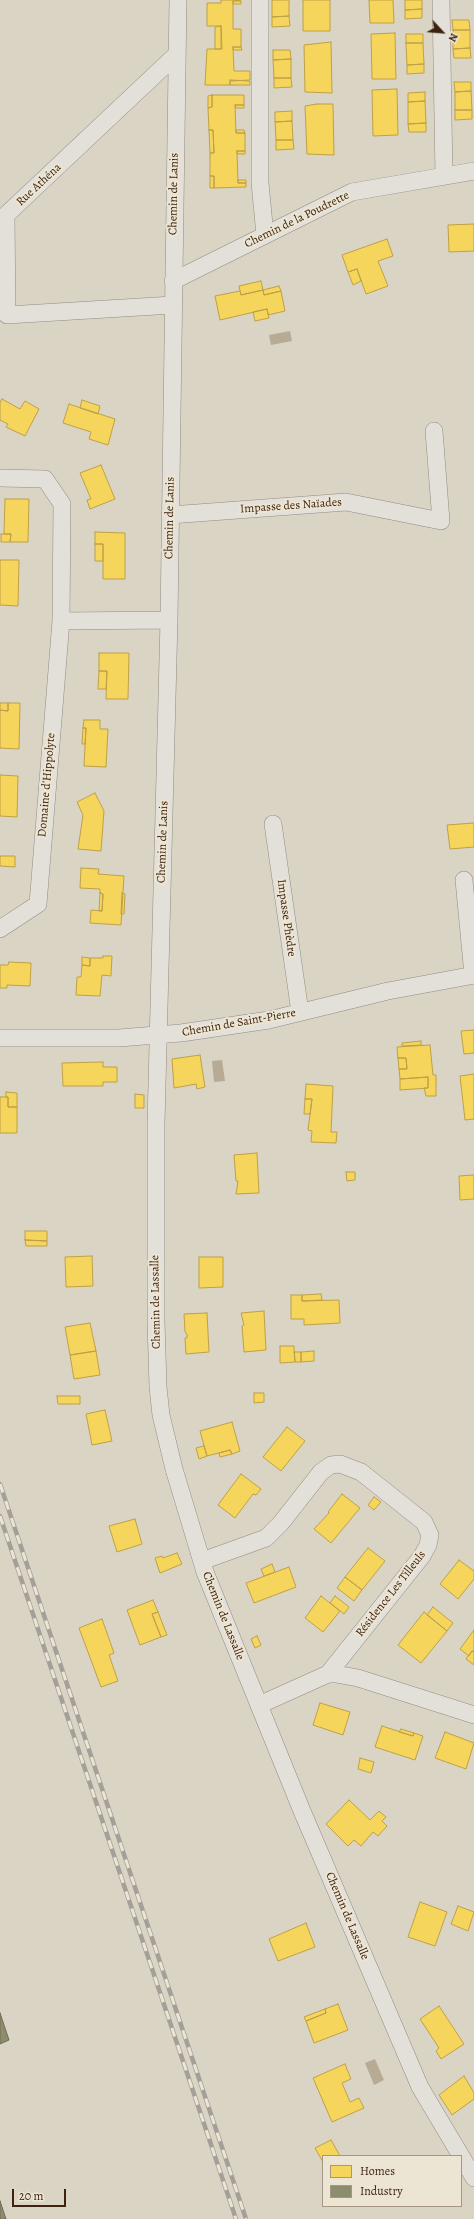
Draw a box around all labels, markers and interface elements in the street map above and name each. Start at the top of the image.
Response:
north arrow [422,12,462,52]
text: N [445,31,462,44]
street label: Chemin de Lanis [166,153,182,235]
street label: Rue Athéna [14,161,64,209]
street label: Chemin de la Poudrette [242,188,352,252]
street label: Chemin de Lanis [162,477,178,559]
street label: Impasse des Naïades [240,495,342,517]
street label: Domaine d'Hippolyte [35,732,59,838]
street label: Chemin de Lanis [154,801,172,883]
street label: Impasse Phèdre [273,878,299,958]
street label: Chemin de Saint-Pierre [181,1006,297,1040]
street label: Chemin de Lassalle [148,1255,164,1349]
street label: Résidence Les Tilleuls [353,1548,429,1640]
street label: Chemin de Lassalle [199,1570,247,1662]
street label: Chemin de Lassalle [322,1870,372,1962]
legend [322,2155,462,2207]
text: Homes [360,2163,395,2179]
scale bar [14,2181,68,2207]
text: Industry [360,2183,403,2199]
text: 20 m [19,2188,43,2204]

